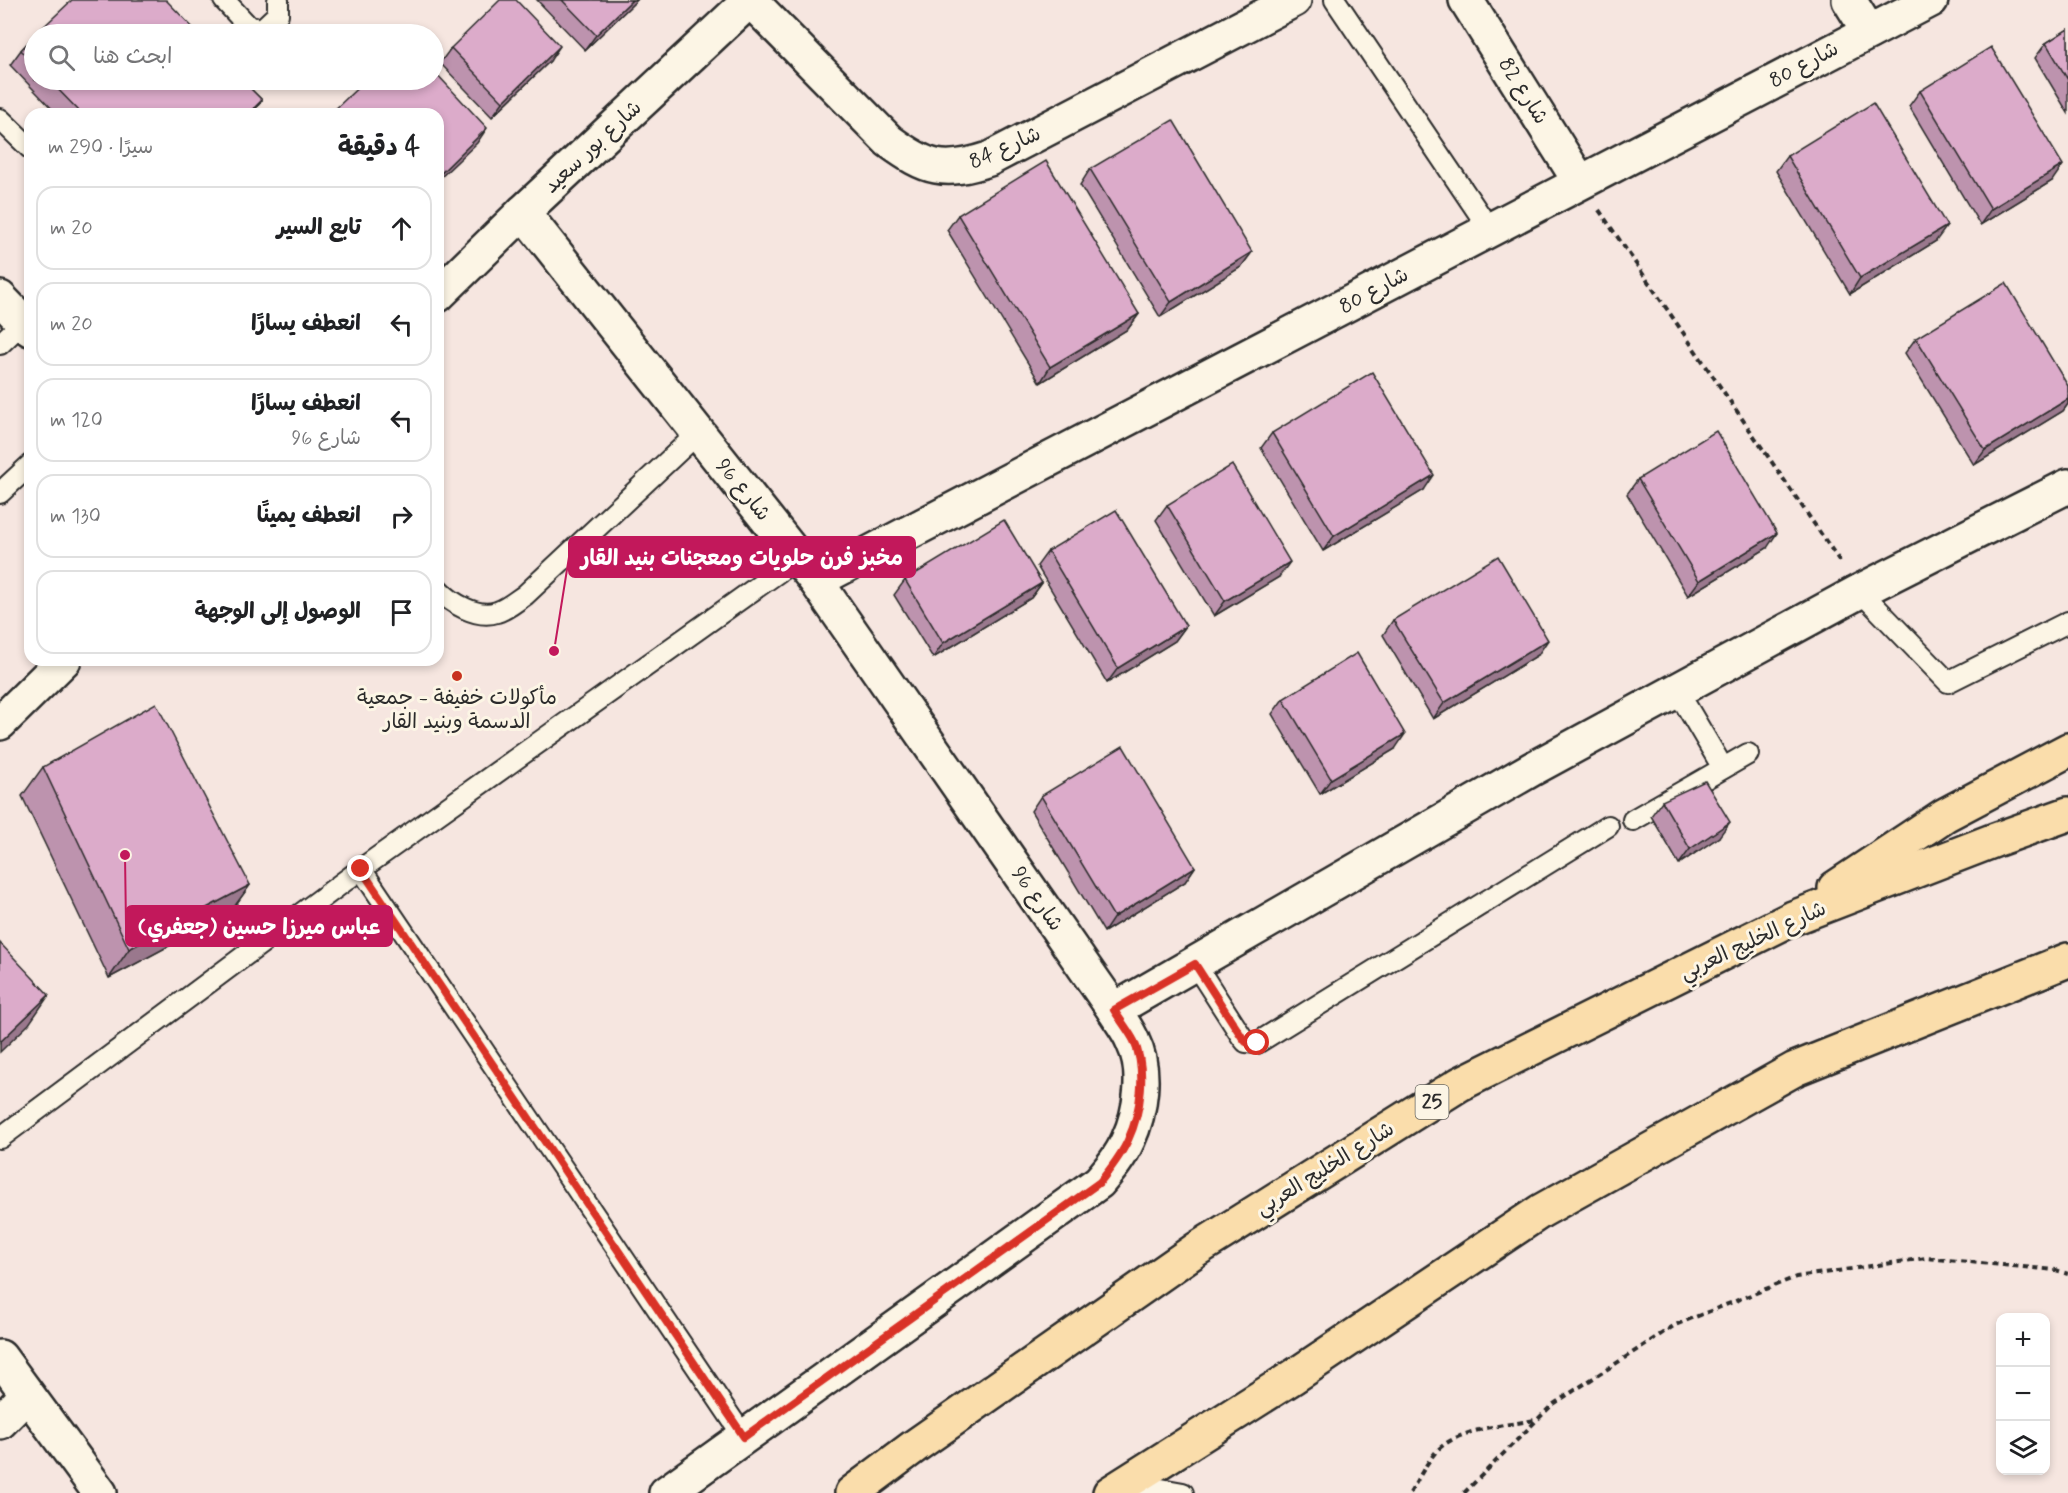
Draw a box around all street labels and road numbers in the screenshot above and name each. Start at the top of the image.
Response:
street label: شارع 80 [1764,35,1844,95]
street label: شارع 82 [1492,52,1554,130]
street label: شارع بور سعيد [538,94,648,200]
street label: شارع 84 [965,120,1045,176]
street label: شارع 80 [1334,261,1414,321]
street label: شارع 96 [709,453,777,527]
street label: شارع 96 [1005,861,1069,937]
street label: شارع الخليج العربي [1675,895,1832,991]
road number: 25 [1416,1085,1448,1119]
street label: شارع الخليج العربي [1250,1115,1402,1226]

